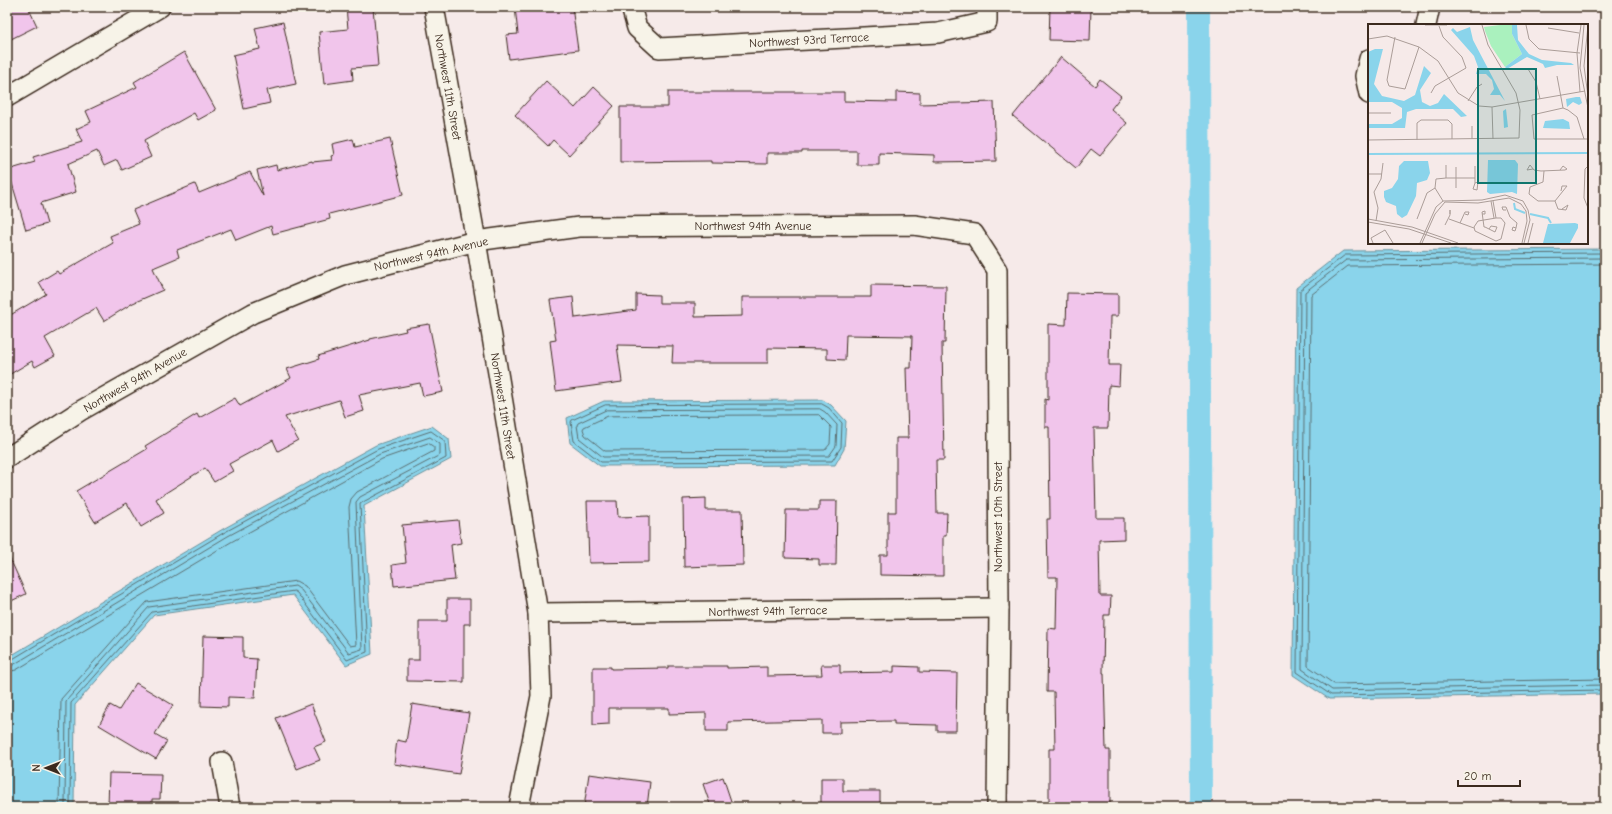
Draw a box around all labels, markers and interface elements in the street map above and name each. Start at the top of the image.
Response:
inset map [1368,24,1588,244]
street label: Northwest 93rd Terrace [749,30,869,50]
street label: Northwest 11th Street [432,33,464,142]
street label: Northwest 94th Avenue [695,219,811,233]
street label: Northwest 94th Avenue [372,234,490,274]
street label: Northwest 94th Avenue [81,345,189,415]
street label: Northwest 11th Street [488,352,518,461]
street label: Northwest 10th Street [991,461,1005,572]
street label: Northwest 94th Terrace [708,603,828,619]
north arrow [26,748,66,788]
scale bar [1458,762,1520,788]
text: N [30,764,43,772]
text: 20 m [1464,769,1492,783]

